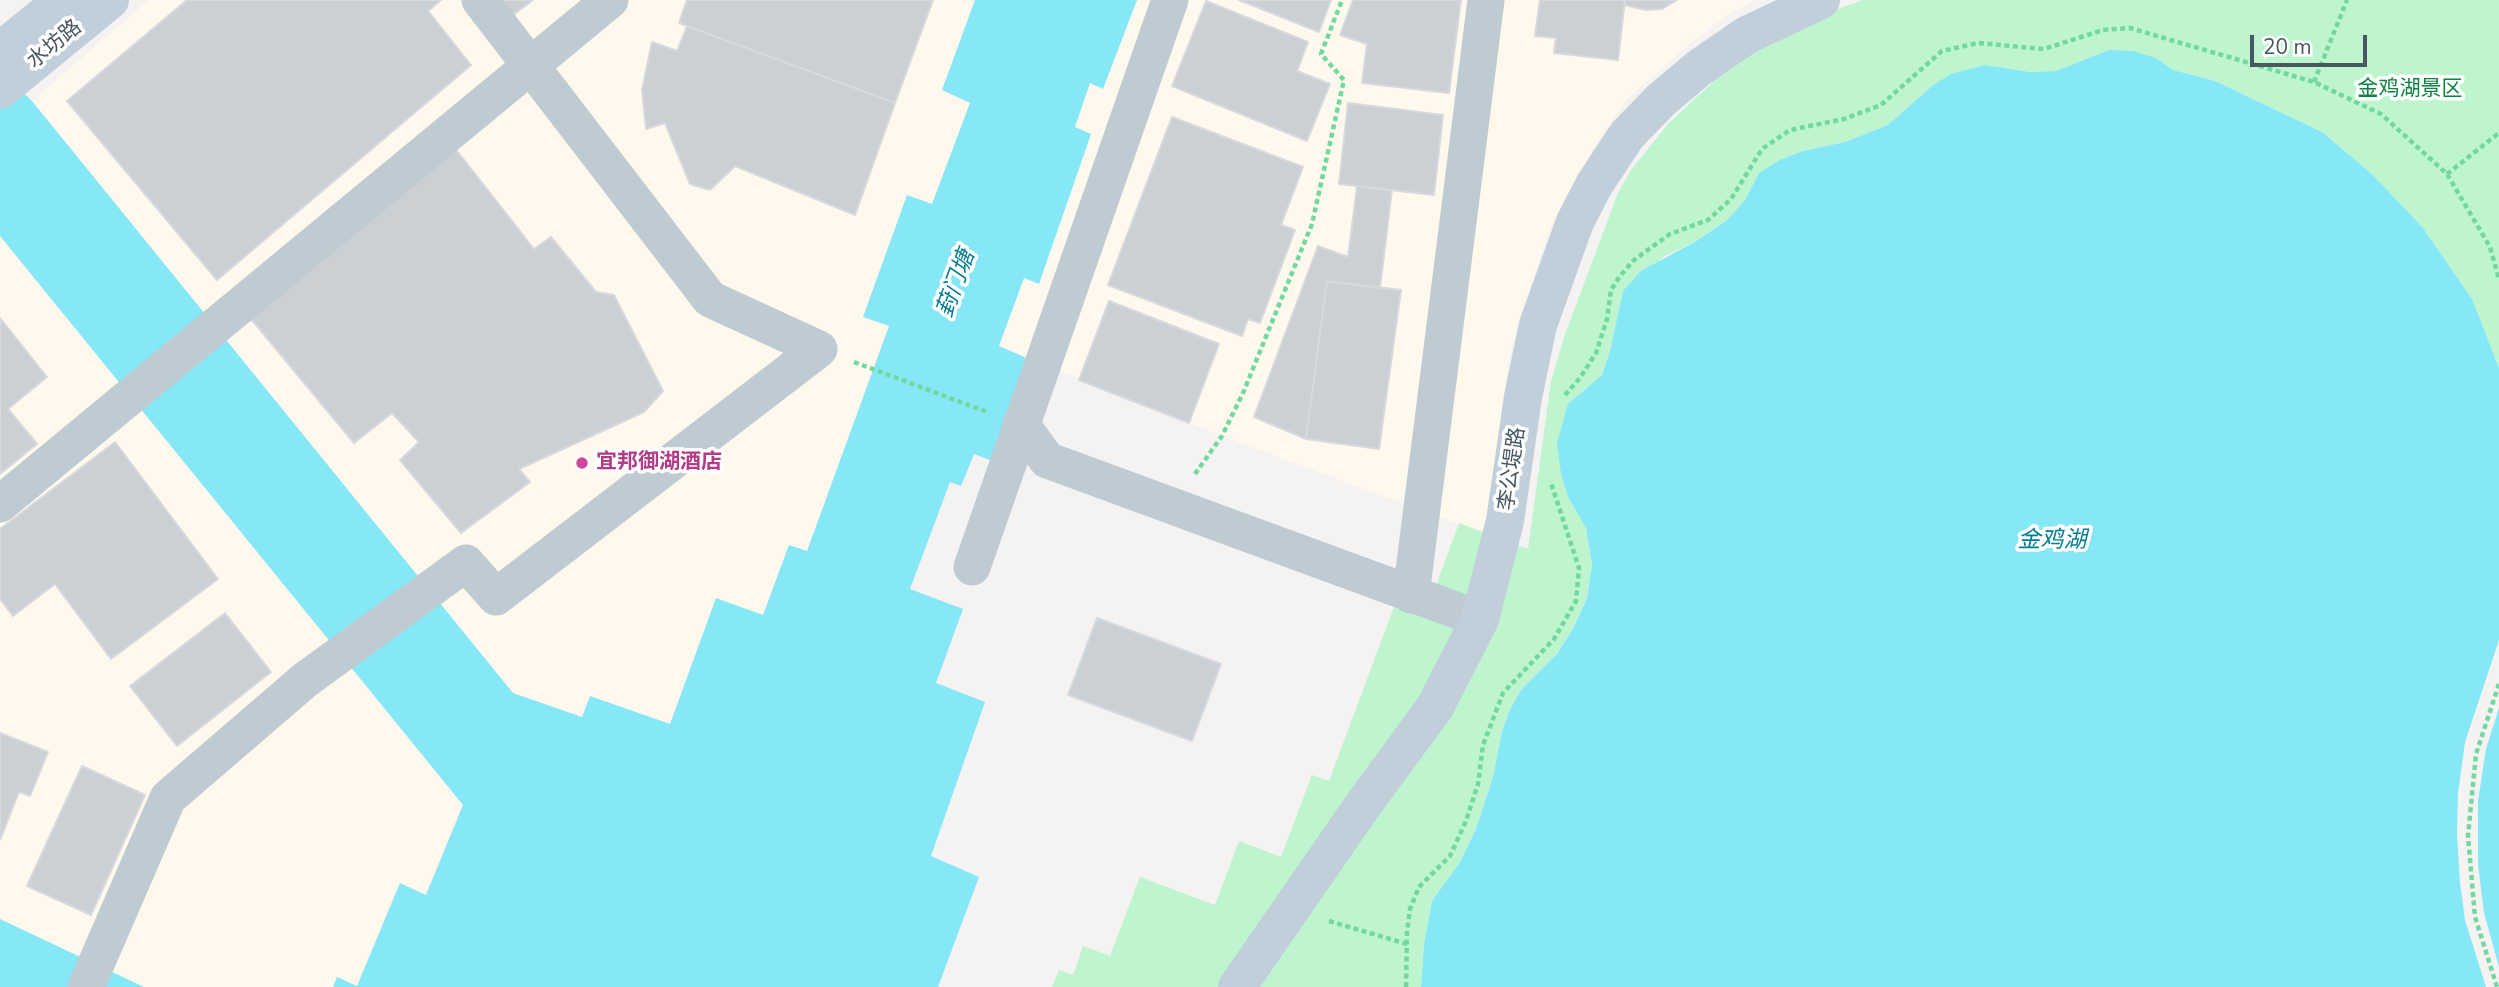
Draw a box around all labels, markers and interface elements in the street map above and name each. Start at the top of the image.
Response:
street label: 水坊路 [23,15,87,75]
scale bar [2254,21,2371,65]
text: 20 m [2263,33,2312,61]
park label: 金鸡湖景区 [2358,77,2462,103]
water label: 葑门塘 [932,247,982,321]
street label: 李公堤路 [1495,426,1531,512]
place label: 宜邦御湖酒店 [596,450,722,476]
marker: 宜邦御湖酒店 [574,455,590,471]
water label: 金鸡湖 [2018,527,2086,555]

